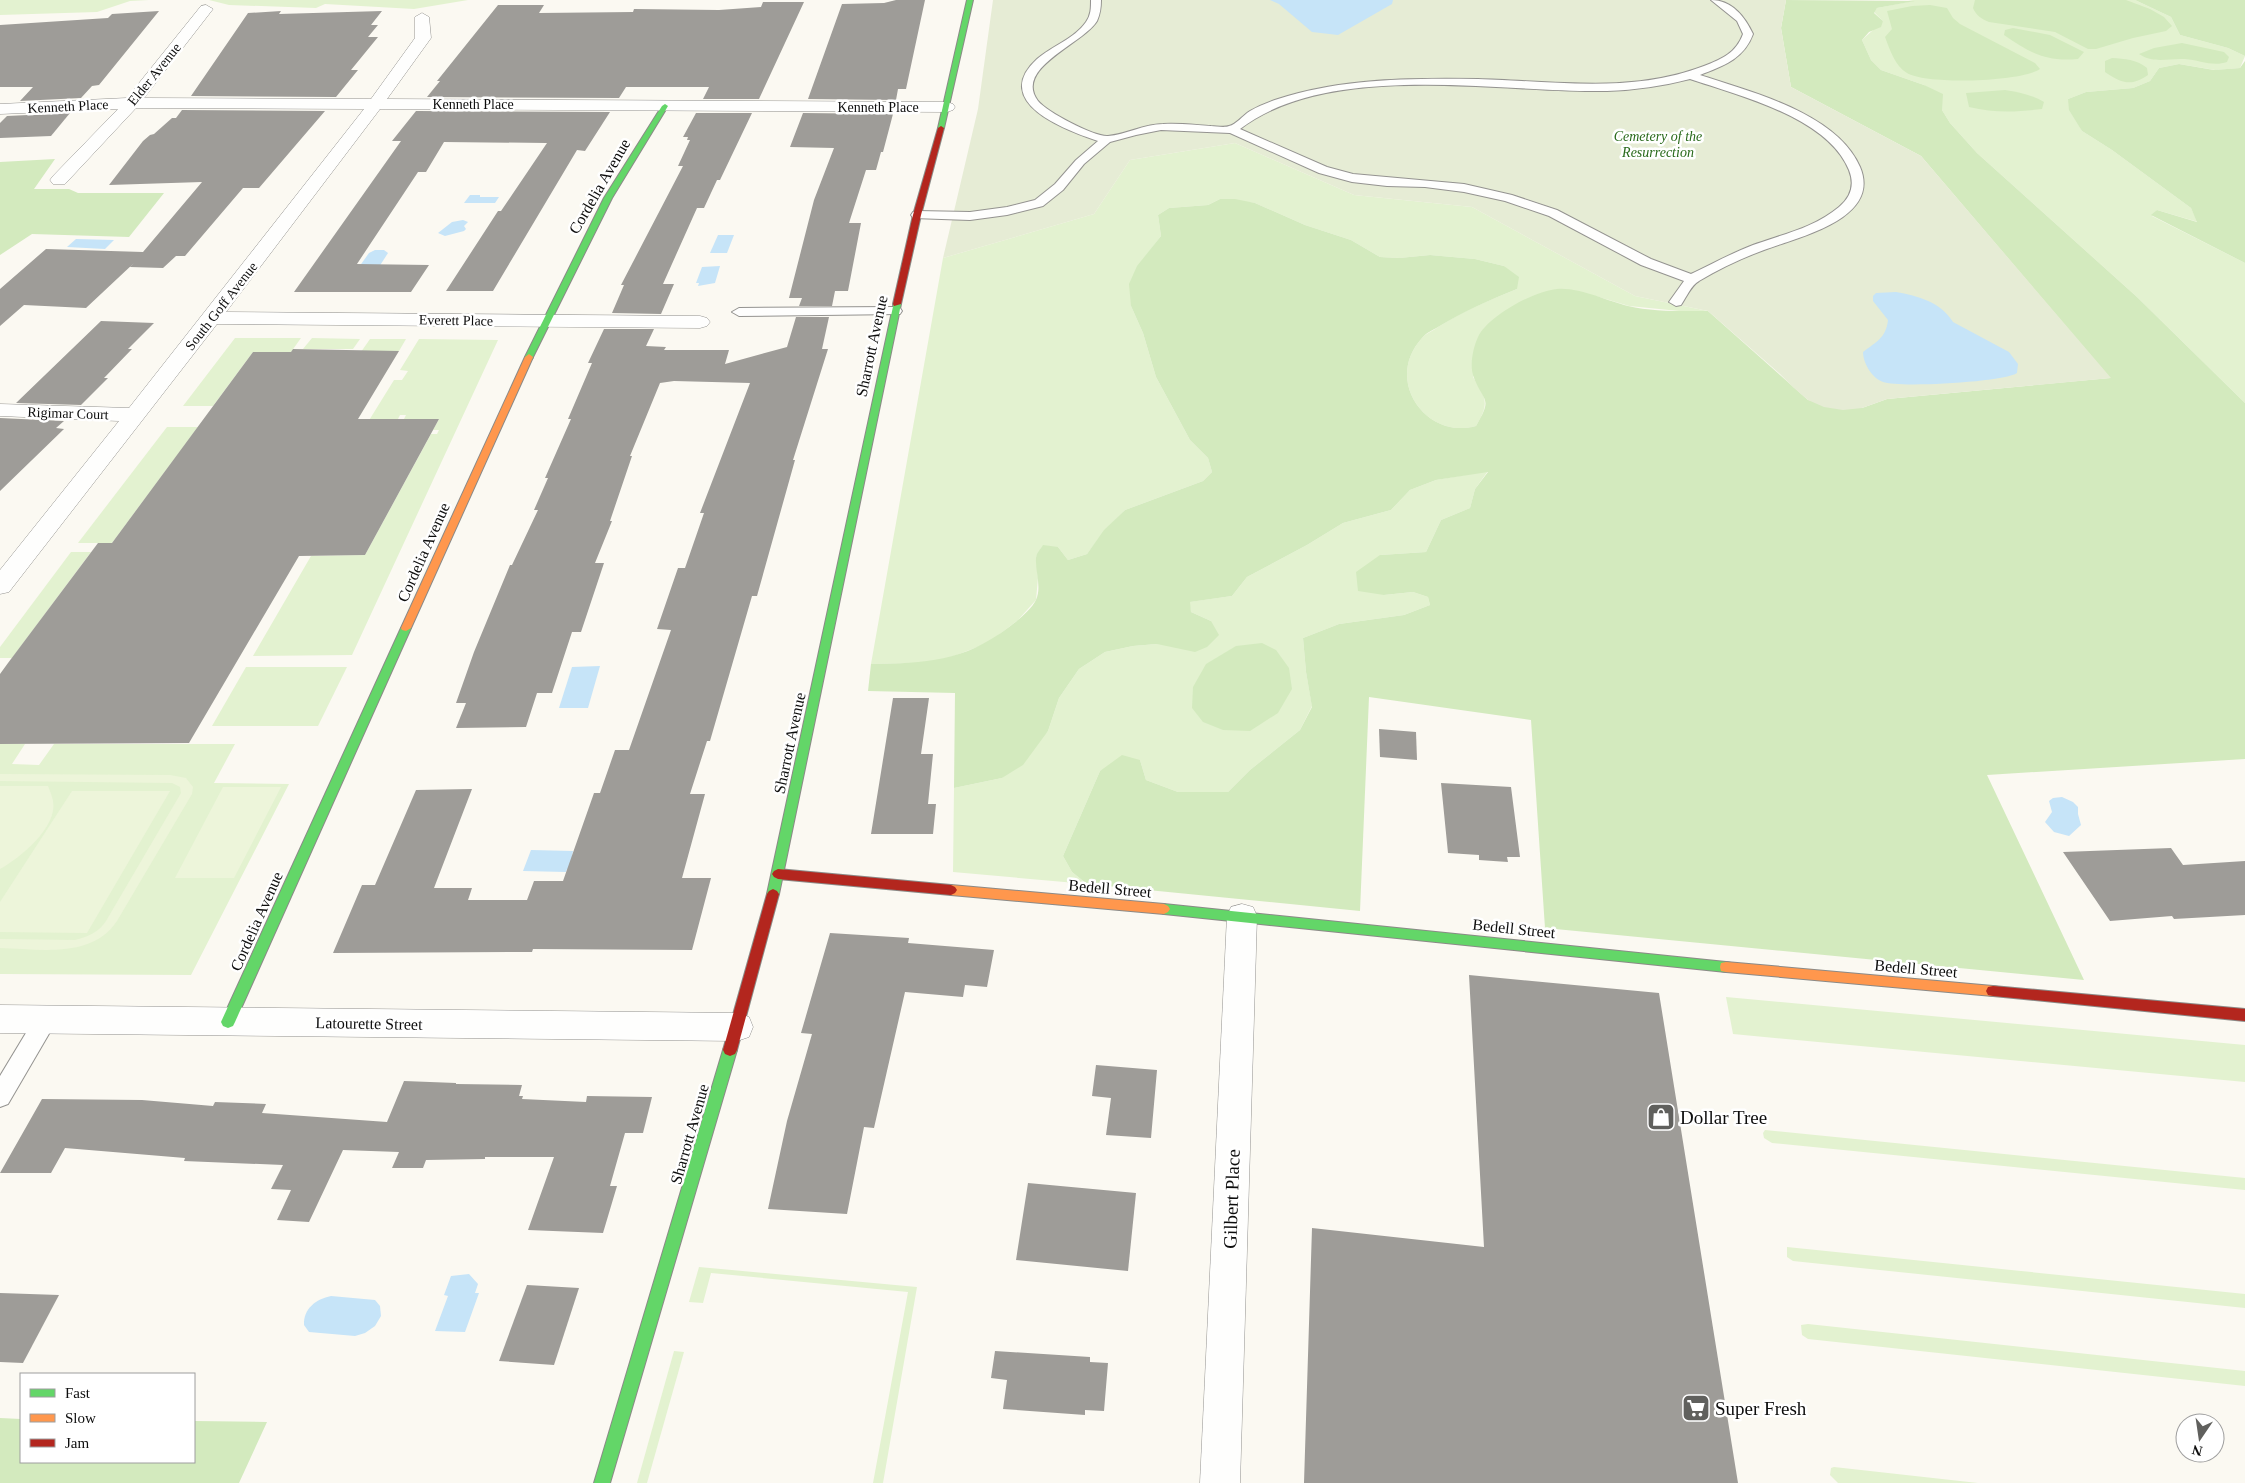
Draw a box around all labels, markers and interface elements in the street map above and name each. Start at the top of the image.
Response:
street label: Elder Avenue [125,40,184,108]
street label: Kenneth Place [27,97,109,116]
street label: Kenneth Place [432,97,514,112]
street label: Kenneth Place [837,100,919,115]
park label: Cemetery of the Resurrection [1614,129,1702,160]
street label: Cordelia Avenue [565,136,633,237]
street label: South Goff Avenue [182,259,260,353]
street label: Sharrott Avenue [852,294,891,398]
street label: Everett Place [419,312,493,329]
street label: Rigimar Court [27,405,109,422]
street label: Cordelia Avenue [394,500,453,604]
street label: Sharrott Avenue [770,691,809,795]
street label: Cordelia Avenue [227,869,286,973]
street label: Bedell Street [1068,876,1153,901]
street label: Bedell Street [1472,916,1557,941]
street label: Bedell Street [1874,956,1959,981]
street label: Latourette Street [315,1014,423,1033]
street label: Sharrott Avenue [667,1082,712,1186]
shop icon: Dollar Tree [1646,1102,1676,1132]
place label: Dollar Tree [1680,1107,1767,1128]
street label: Gilbert Place [1219,1149,1244,1249]
legend [20,1373,195,1463]
text: Fast [65,1385,91,1401]
supermarket icon: Super Fresh [1681,1393,1711,1423]
place label: Super Fresh [1715,1398,1807,1419]
text: Slow [65,1410,96,1426]
north arrow [2175,1413,2225,1463]
text: Jam [65,1435,89,1451]
text: N [2191,1442,2204,1459]

